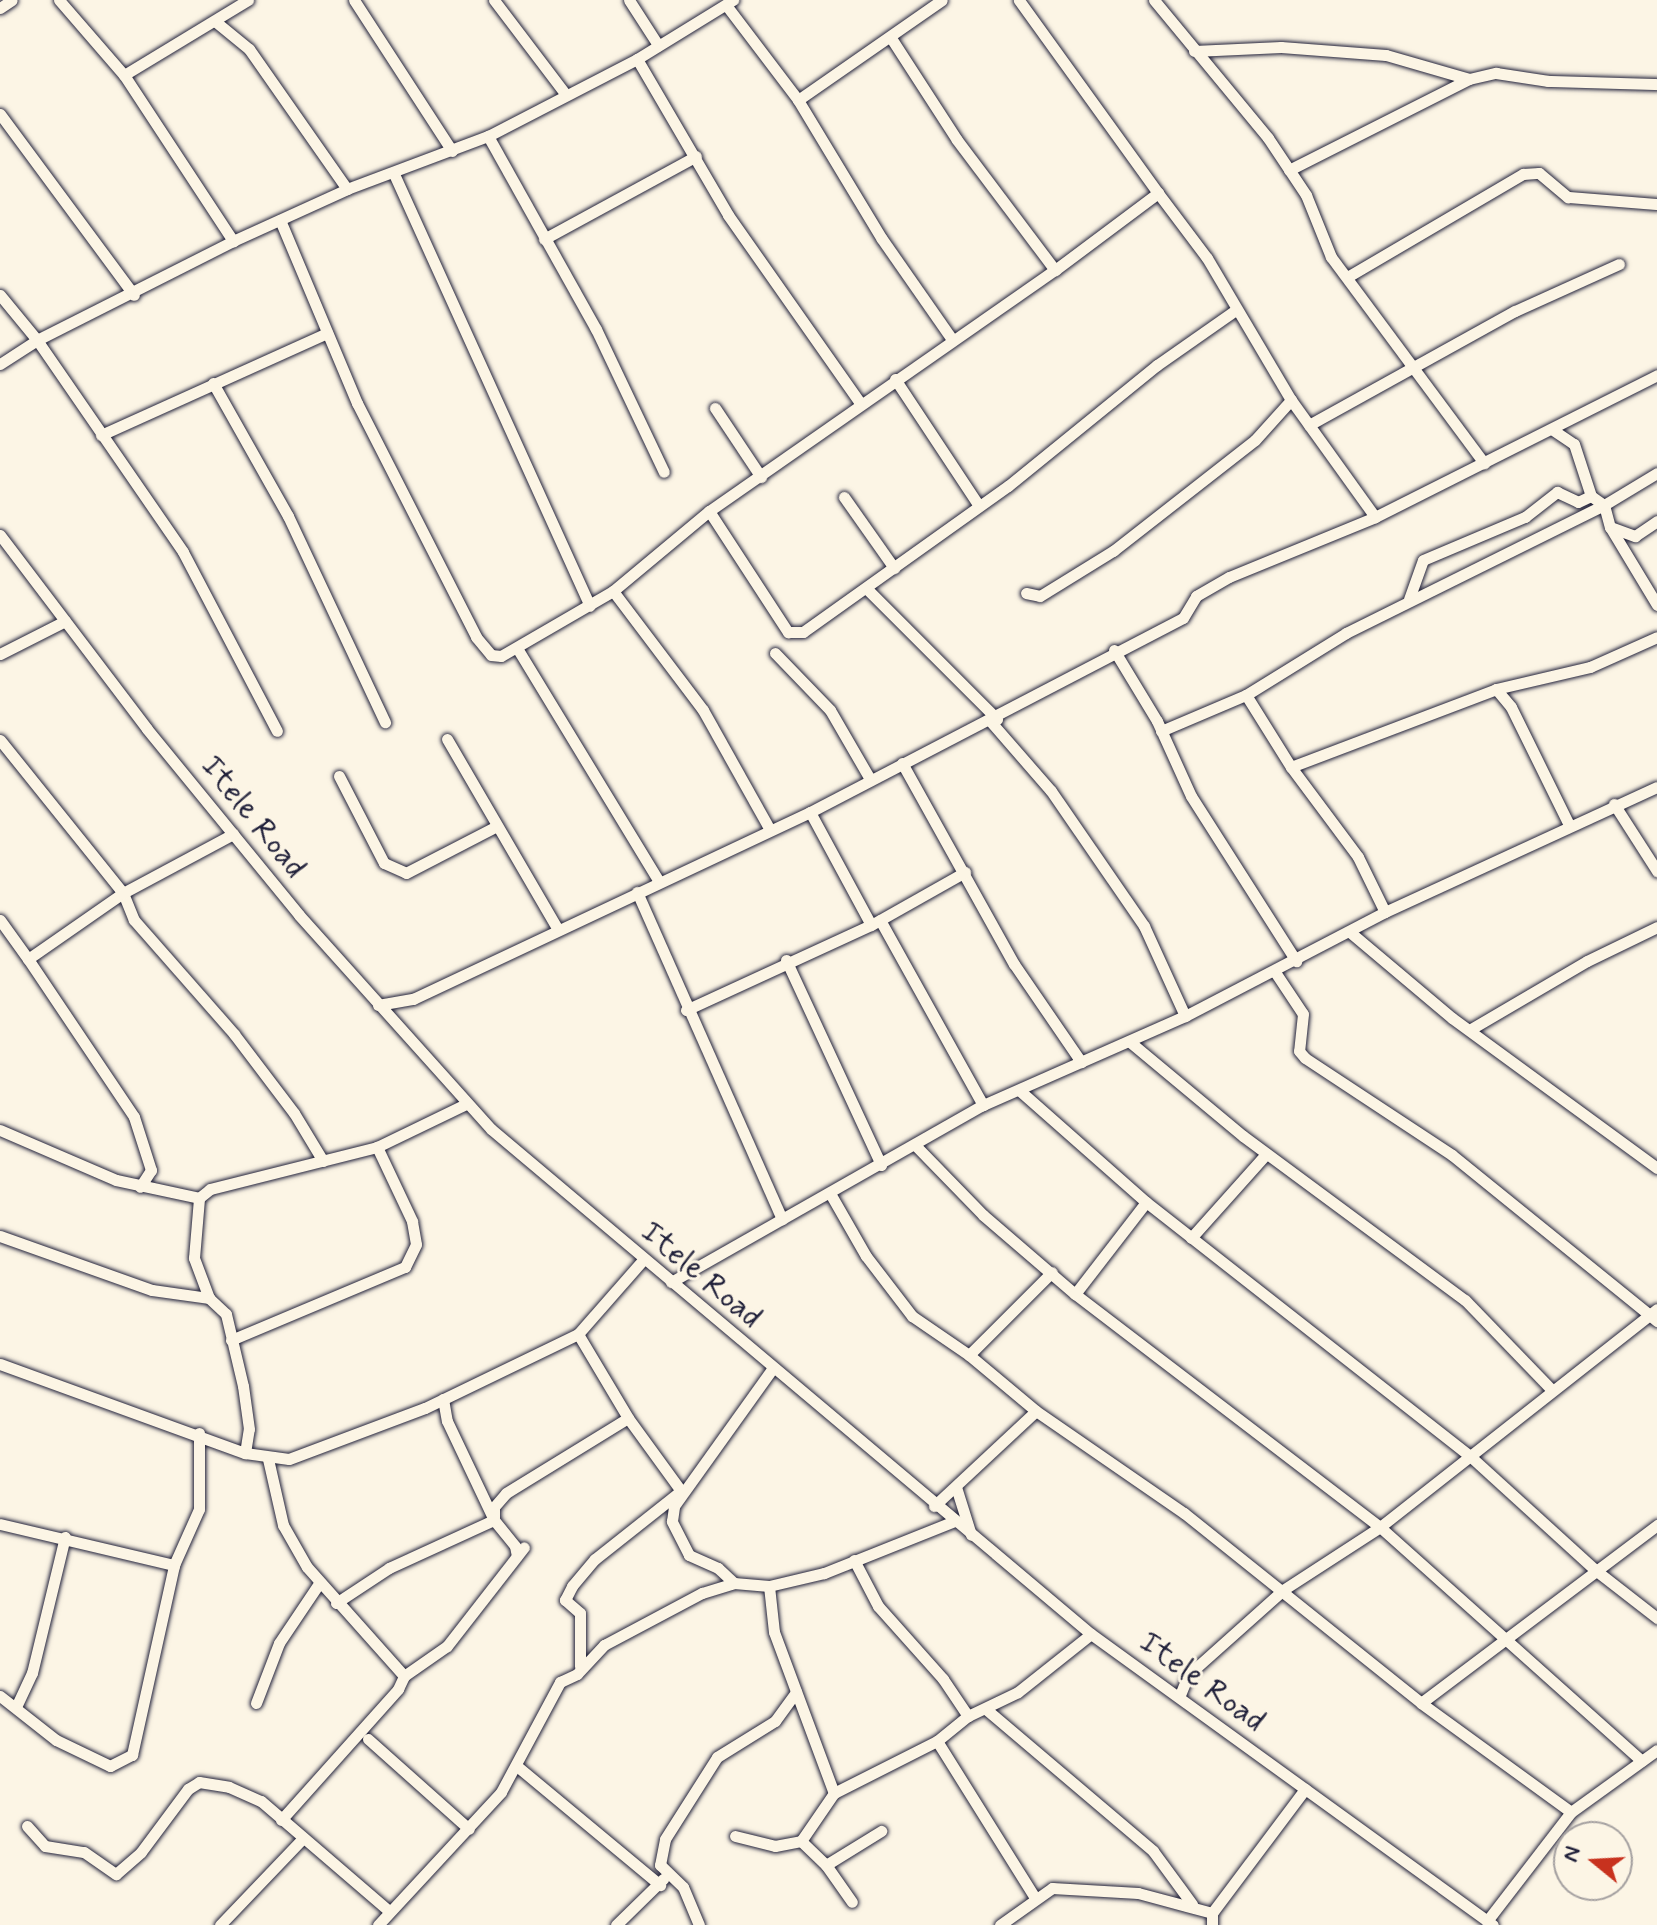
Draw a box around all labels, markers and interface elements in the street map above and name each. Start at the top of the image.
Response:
street label: Itele Road [193,749,313,885]
street label: Itele Road [633,1214,769,1336]
street label: Itele Road [1132,1624,1272,1740]
north arrow [1553,1821,1633,1901]
text: N [1556,1843,1588,1865]

